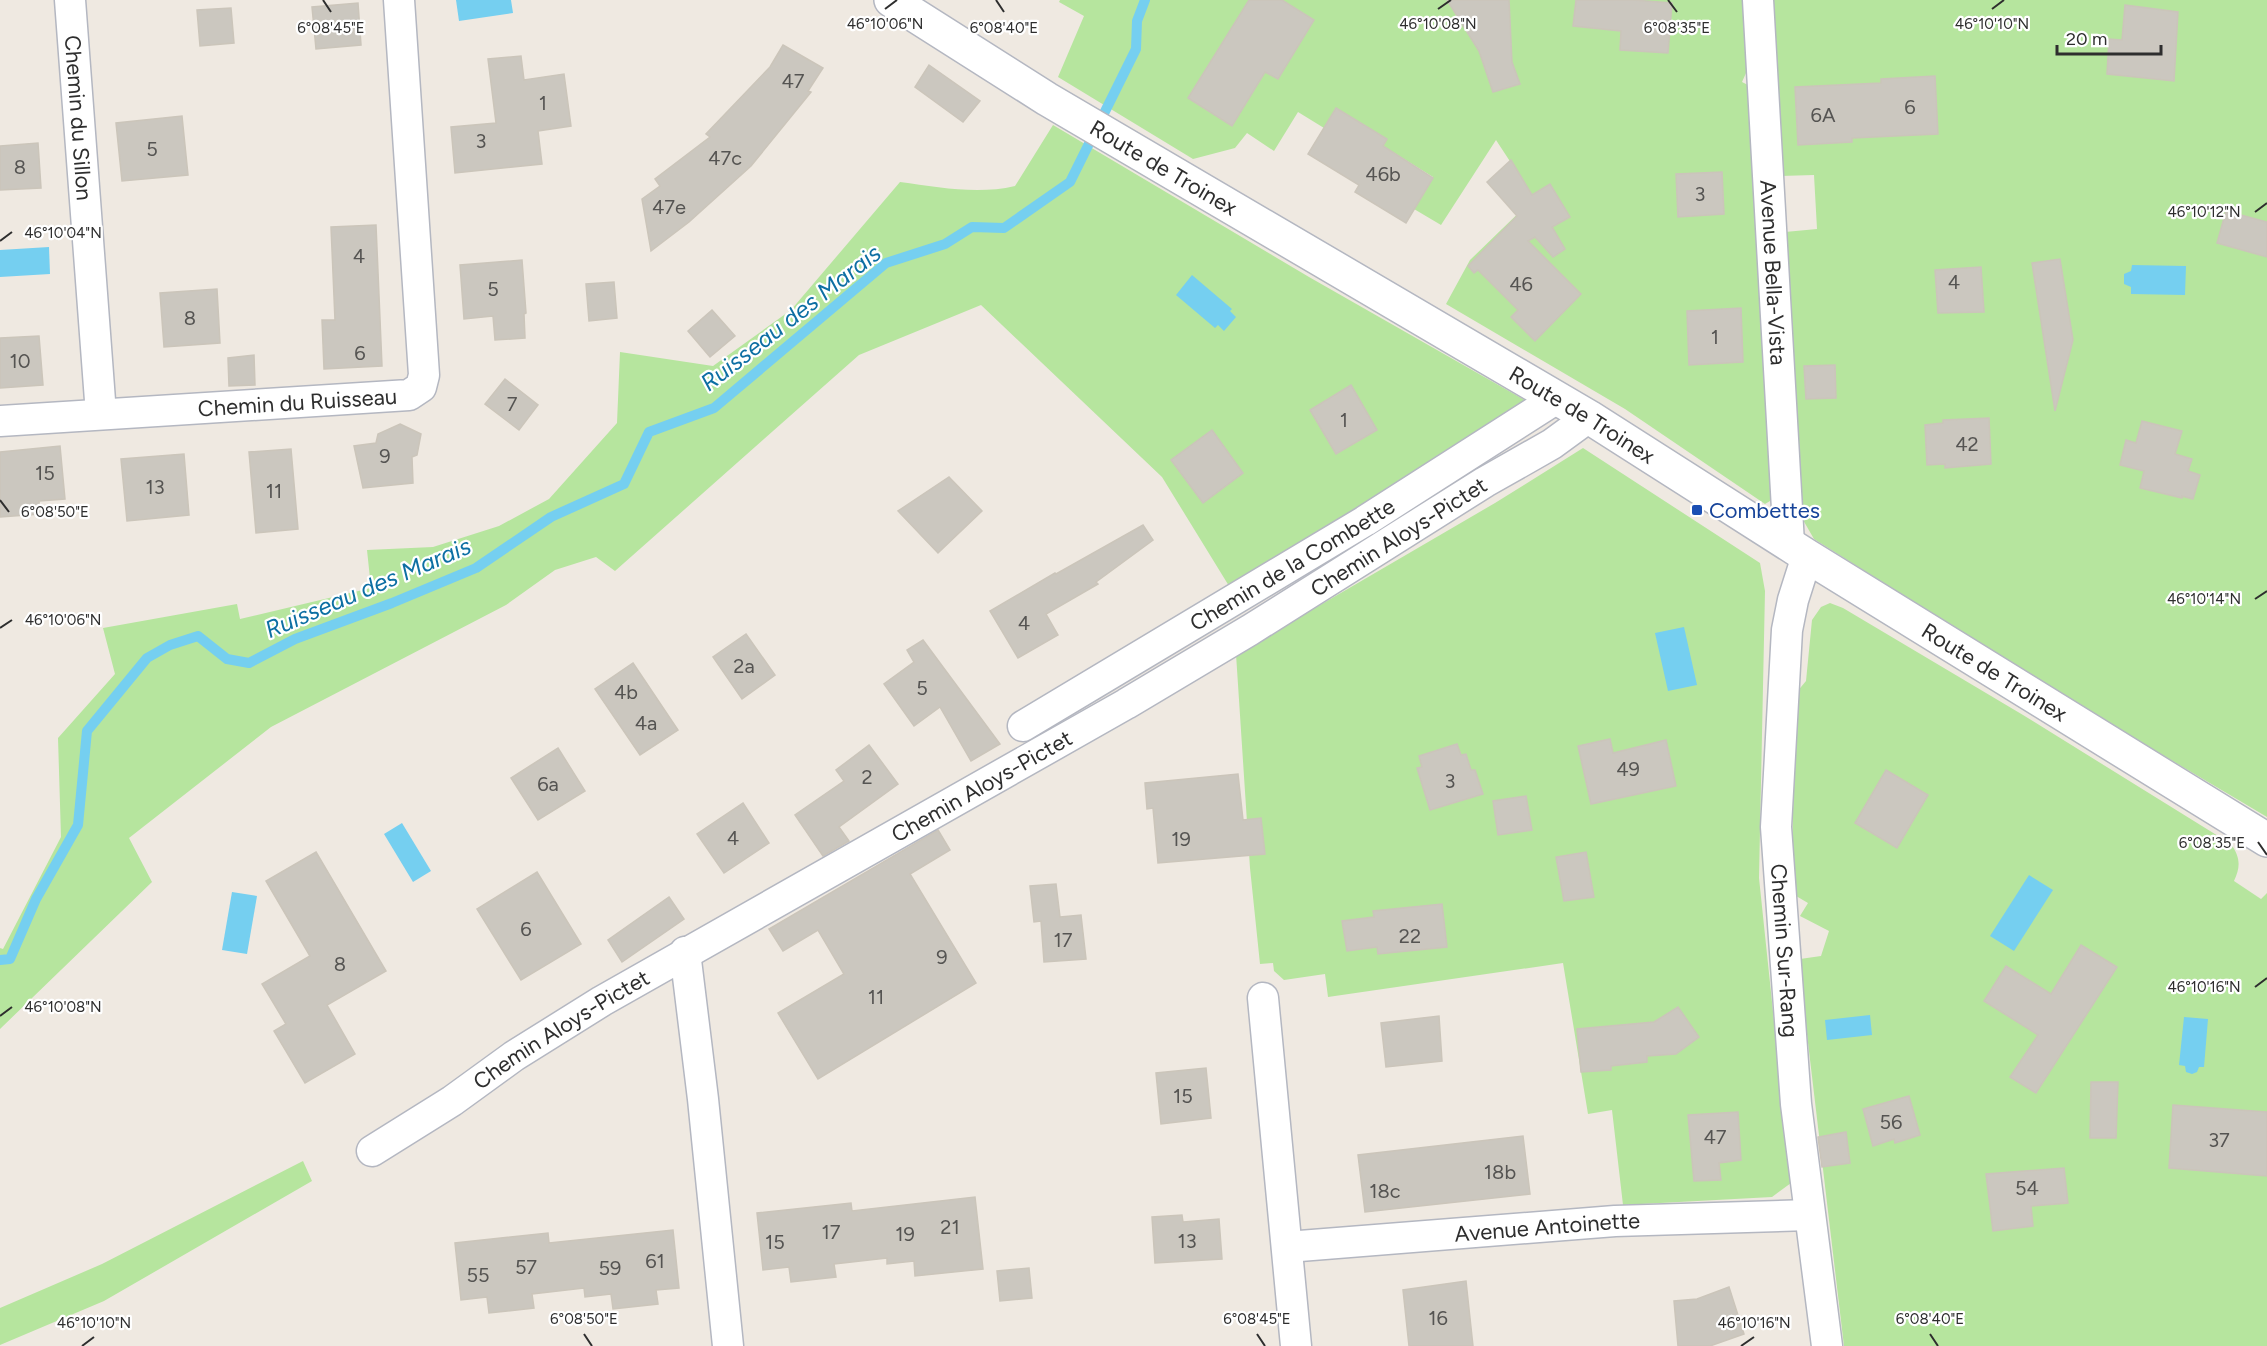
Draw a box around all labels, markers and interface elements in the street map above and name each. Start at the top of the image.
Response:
text: 46°10'06"N [847,15,923,33]
text: 46°10'08"N [1399,15,1477,33]
text: 46°10'10"N [1955,15,2029,33]
scale bar [2057,18,2160,56]
text: 6°08'45"E [297,19,365,37]
text: 6°08'40"E [970,19,1038,37]
text: 6°08'35"E [1644,19,1710,37]
text: 20 m [2066,28,2107,50]
street label: Chemin du Sillon [59,34,98,201]
house number: 47 [781,69,805,93]
house number: 1 [539,91,547,115]
house number: 6 [1904,95,1916,119]
house number: 6A [1811,103,1836,127]
street label: Route de Troinex [1085,114,1242,222]
house number: 3 [476,129,486,153]
house number: 5 [146,137,158,161]
house number: 47c [708,146,742,170]
house number: 8 [14,155,26,179]
house number: 46b [1365,162,1401,186]
street label: Avenue Bella-Vista [1754,179,1792,366]
house number: 3 [1695,182,1705,206]
house number: 47e [652,195,686,219]
text: 46°10'12"N [2167,203,2241,221]
text: 46°10'04"N [24,224,102,242]
water label: Ruisseau des Marais [695,238,887,397]
house number: 4 [353,244,365,268]
house number: 4 [1948,270,1960,294]
house number: 46 [1509,272,1533,296]
house number: 5 [487,277,499,301]
house number: 8 [184,306,196,330]
house number: 1 [1711,325,1719,349]
house number: 6 [354,341,366,365]
house number: 10 [9,349,31,373]
street label: Route de Troinex [1504,360,1660,470]
street label: Chemin du Ruisseau [197,383,398,422]
house number: 7 [507,392,518,416]
house number: 1 [1340,408,1348,432]
house number: 42 [1955,432,1979,456]
house number: 9 [379,444,391,468]
house number: 15 [35,461,55,485]
street label: Chemin Aloys-Pictet [1306,471,1492,602]
house number: 13 [145,475,165,499]
house number: 11 [266,479,282,503]
street label: Chemin de la Combette [1185,493,1400,637]
place label: Combettes [1709,497,1820,524]
text: 6°08'50"E [21,503,89,521]
marker: Combettes [1690,503,1704,517]
water label: Ruisseau des Marais [260,531,475,644]
text: 46°10'14"N [2167,590,2241,608]
text: 46°10'06"N [25,611,101,629]
house number: 4 [1018,611,1030,635]
street label: Route de Troinex [1916,617,2072,728]
house number: 2a [733,654,755,678]
house number: 5 [916,676,928,700]
house number: 4b [614,680,638,704]
house number: 4a [635,711,657,735]
street label: Chemin Aloys-Pictet [887,724,1077,848]
house number: 49 [1616,757,1640,781]
house number: 2 [861,765,873,789]
house number: 3 [1445,769,1455,793]
house number: 6a [537,772,559,796]
house number: 4 [727,826,739,850]
house number: 19 [1171,827,1191,851]
text: 6°08'35"E [2179,834,2245,852]
street label: Chemin Sur-Rang [1765,863,1804,1039]
house number: 6 [520,917,532,941]
house number: 22 [1399,924,1421,948]
house number: 17 [1054,928,1073,952]
house number: 9 [936,945,948,969]
house number: 8 [334,952,346,976]
street label: Chemin Aloys-Pictet [468,964,654,1095]
text: 46°10'16"N [2167,978,2241,996]
house number: 11 [868,985,884,1009]
text: 46°10'08"N [24,998,102,1016]
house number: 15 [1173,1084,1193,1108]
house number: 56 [1880,1110,1902,1134]
house number: 47 [1703,1125,1727,1149]
house number: 37 [2208,1128,2230,1152]
house number: 18b [1484,1160,1516,1184]
house number: 54 [2015,1176,2039,1200]
house number: 18c [1369,1179,1401,1203]
street label: Avenue Antoinette [1453,1207,1640,1248]
house number: 21 [940,1215,960,1239]
house number: 17 [822,1220,841,1244]
house number: 19 [895,1222,915,1246]
house number: 13 [1177,1229,1197,1253]
house number: 15 [765,1230,785,1254]
house number: 61 [645,1249,665,1273]
house number: 57 [515,1255,537,1279]
house number: 59 [599,1256,621,1280]
house number: 55 [467,1263,490,1287]
house number: 16 [1428,1306,1448,1330]
text: 6°08'50"E [550,1310,618,1328]
text: 6°08'45"E [1223,1310,1291,1328]
text: 6°08'40"E [1896,1310,1964,1328]
text: 46°10'10"N [57,1314,131,1332]
text: 46°10'16"N [1717,1314,1791,1332]

